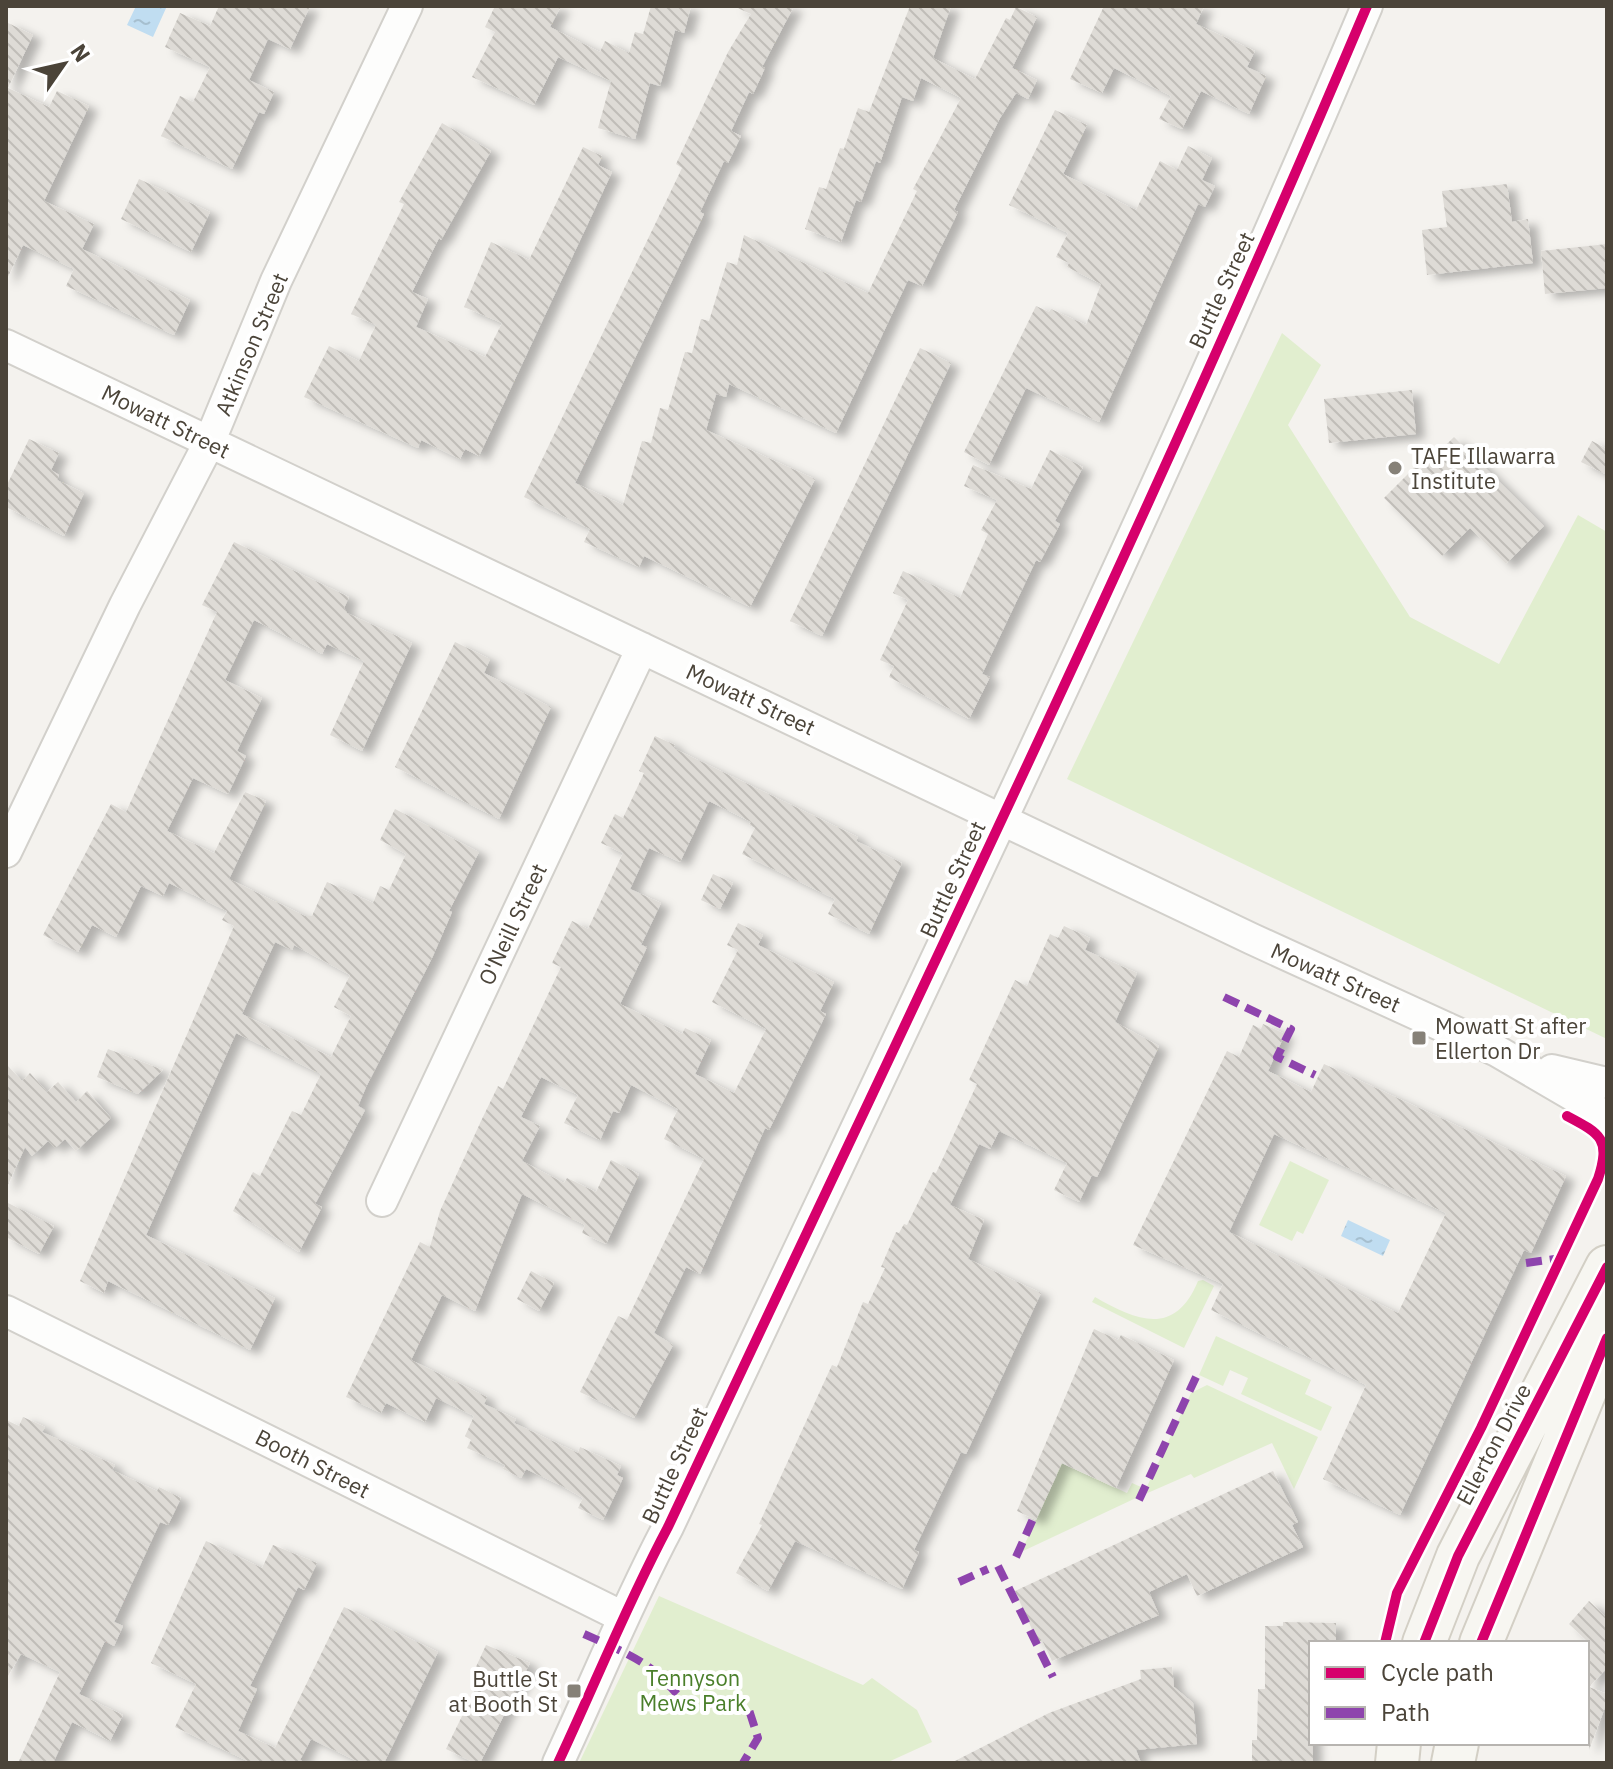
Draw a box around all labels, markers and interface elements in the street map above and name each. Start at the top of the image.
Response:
north arrow [24,24,104,104]
text: N [65,38,97,67]
street label: Buttle Street [1181,227,1261,353]
street label: Atkinson Street [208,268,294,420]
street label: Mowatt Street [97,377,235,465]
place label: TAFE Illawarra Institute [1411,441,1555,495]
marker: TAFE Illawarra Institute [1386,459,1404,477]
street label: Mowatt Street [682,656,820,742]
street label: Buttle Street [912,816,992,942]
street label: O'Neill Street [471,858,553,990]
street label: Mowatt Street [1266,935,1406,1019]
place label: Mowatt St after Ellerton Dr [1435,1011,1586,1065]
marker: Mowatt St after Ellerton Dr [1410,1029,1428,1047]
street label: Ellerton Drive [1449,1378,1537,1510]
street label: Buttle Street [634,1402,714,1528]
street label: Booth Street [251,1422,375,1504]
legend [1309,1641,1589,1745]
text: Cycle path [1381,1656,1494,1688]
park label: Tennyson Mews Park [639,1663,747,1717]
place label: Buttle St at Booth St [448,1664,558,1718]
marker: Buttle St at Booth St [565,1682,583,1700]
text: Path [1381,1696,1430,1728]

